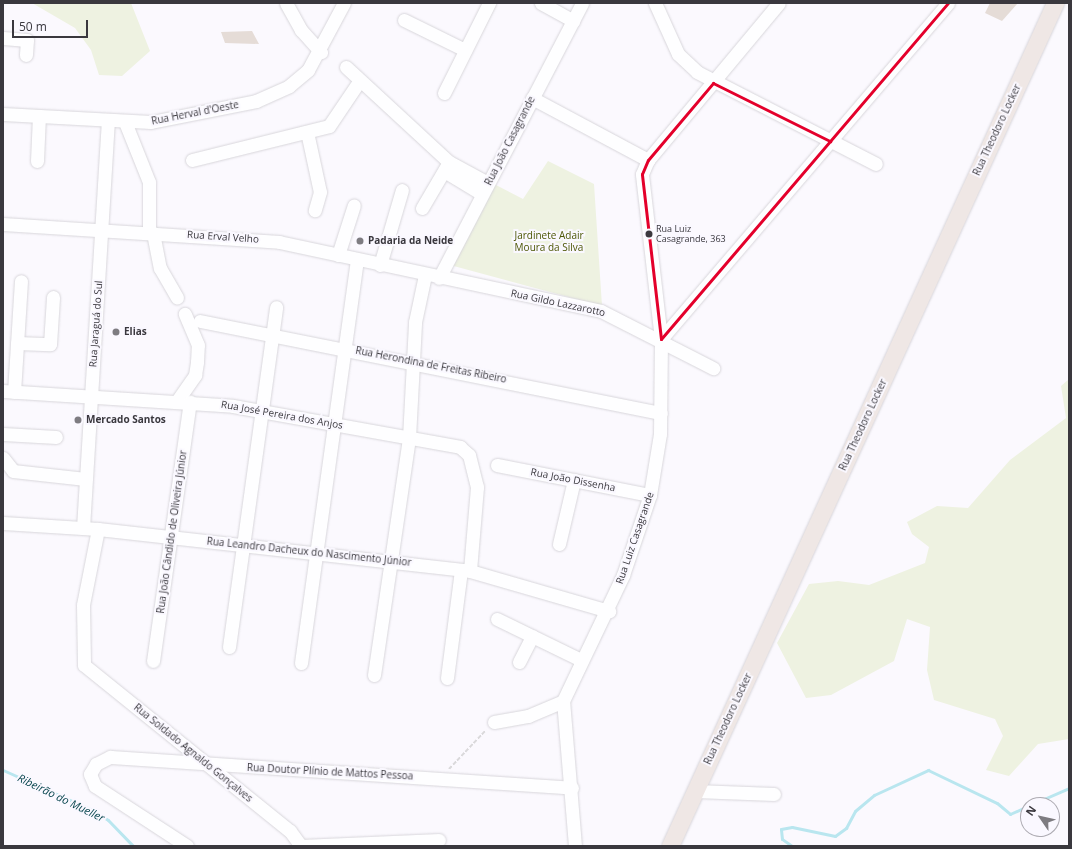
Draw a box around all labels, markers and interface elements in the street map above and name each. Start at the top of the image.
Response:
scale bar [14,12,90,38]
text: 50 m [19,18,47,35]
street label: Rua Theodoro Locker [971,82,1023,178]
street label: Rua João Casagrande [482,94,538,188]
street label: Rua Herval d'Oeste [150,99,240,127]
place label: Rua Luiz Casagrande, 363 [656,224,726,245]
street label: Rua Erval Velho [187,229,259,245]
park label: Jardinete Adair Moura da Silva [514,229,584,252]
marker: Rua Luiz Casagrande, 363 [644,229,654,239]
place label: Padaria da Neide [368,235,453,247]
marker: Padaria da Neide [355,236,365,246]
street label: Rua Jaraguá do Sul [87,280,105,368]
street label: Rua Gildo Lazzarotto [510,287,606,319]
place label: Elias [124,326,147,338]
marker: Elias [111,327,121,337]
street label: Rua Herondina de Freitas Ribeiro [354,344,508,386]
street label: Rua Theodoro Locker [837,377,889,473]
street label: Rua José Pereira dos Anjos [220,398,344,432]
place label: Mercado Santos [86,414,166,426]
marker: Mercado Santos [73,415,83,425]
street label: Rua João Cândido de Oliveira Júnior [155,450,189,614]
street label: Rua João Dissenha [530,466,616,494]
street label: Rua Luiz Casagrande [614,490,656,586]
street label: Rua Leandro Dacheux do Nascimento Júnior [206,535,412,569]
street label: Rua Theodoro Locker [702,671,754,767]
street label: Rua Soldado Agnaldo Gonçalves [131,701,255,805]
street label: Rua Doutor Plínio de Mattos Pessoa [247,762,413,782]
water label: Ribeirão do Mueller [15,771,107,825]
north arrow [1020,797,1060,837]
text: N [1022,803,1039,818]

